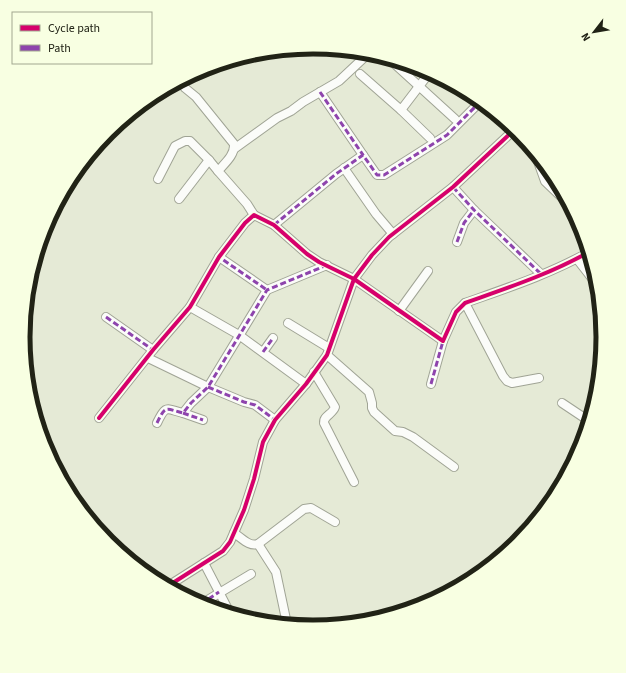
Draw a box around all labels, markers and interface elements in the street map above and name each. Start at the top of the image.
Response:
legend [12,12,152,64]
north arrow [574,12,614,52]
text: Cycle path [48,20,100,37]
text: N [578,30,594,44]
text: Path [48,40,71,57]

